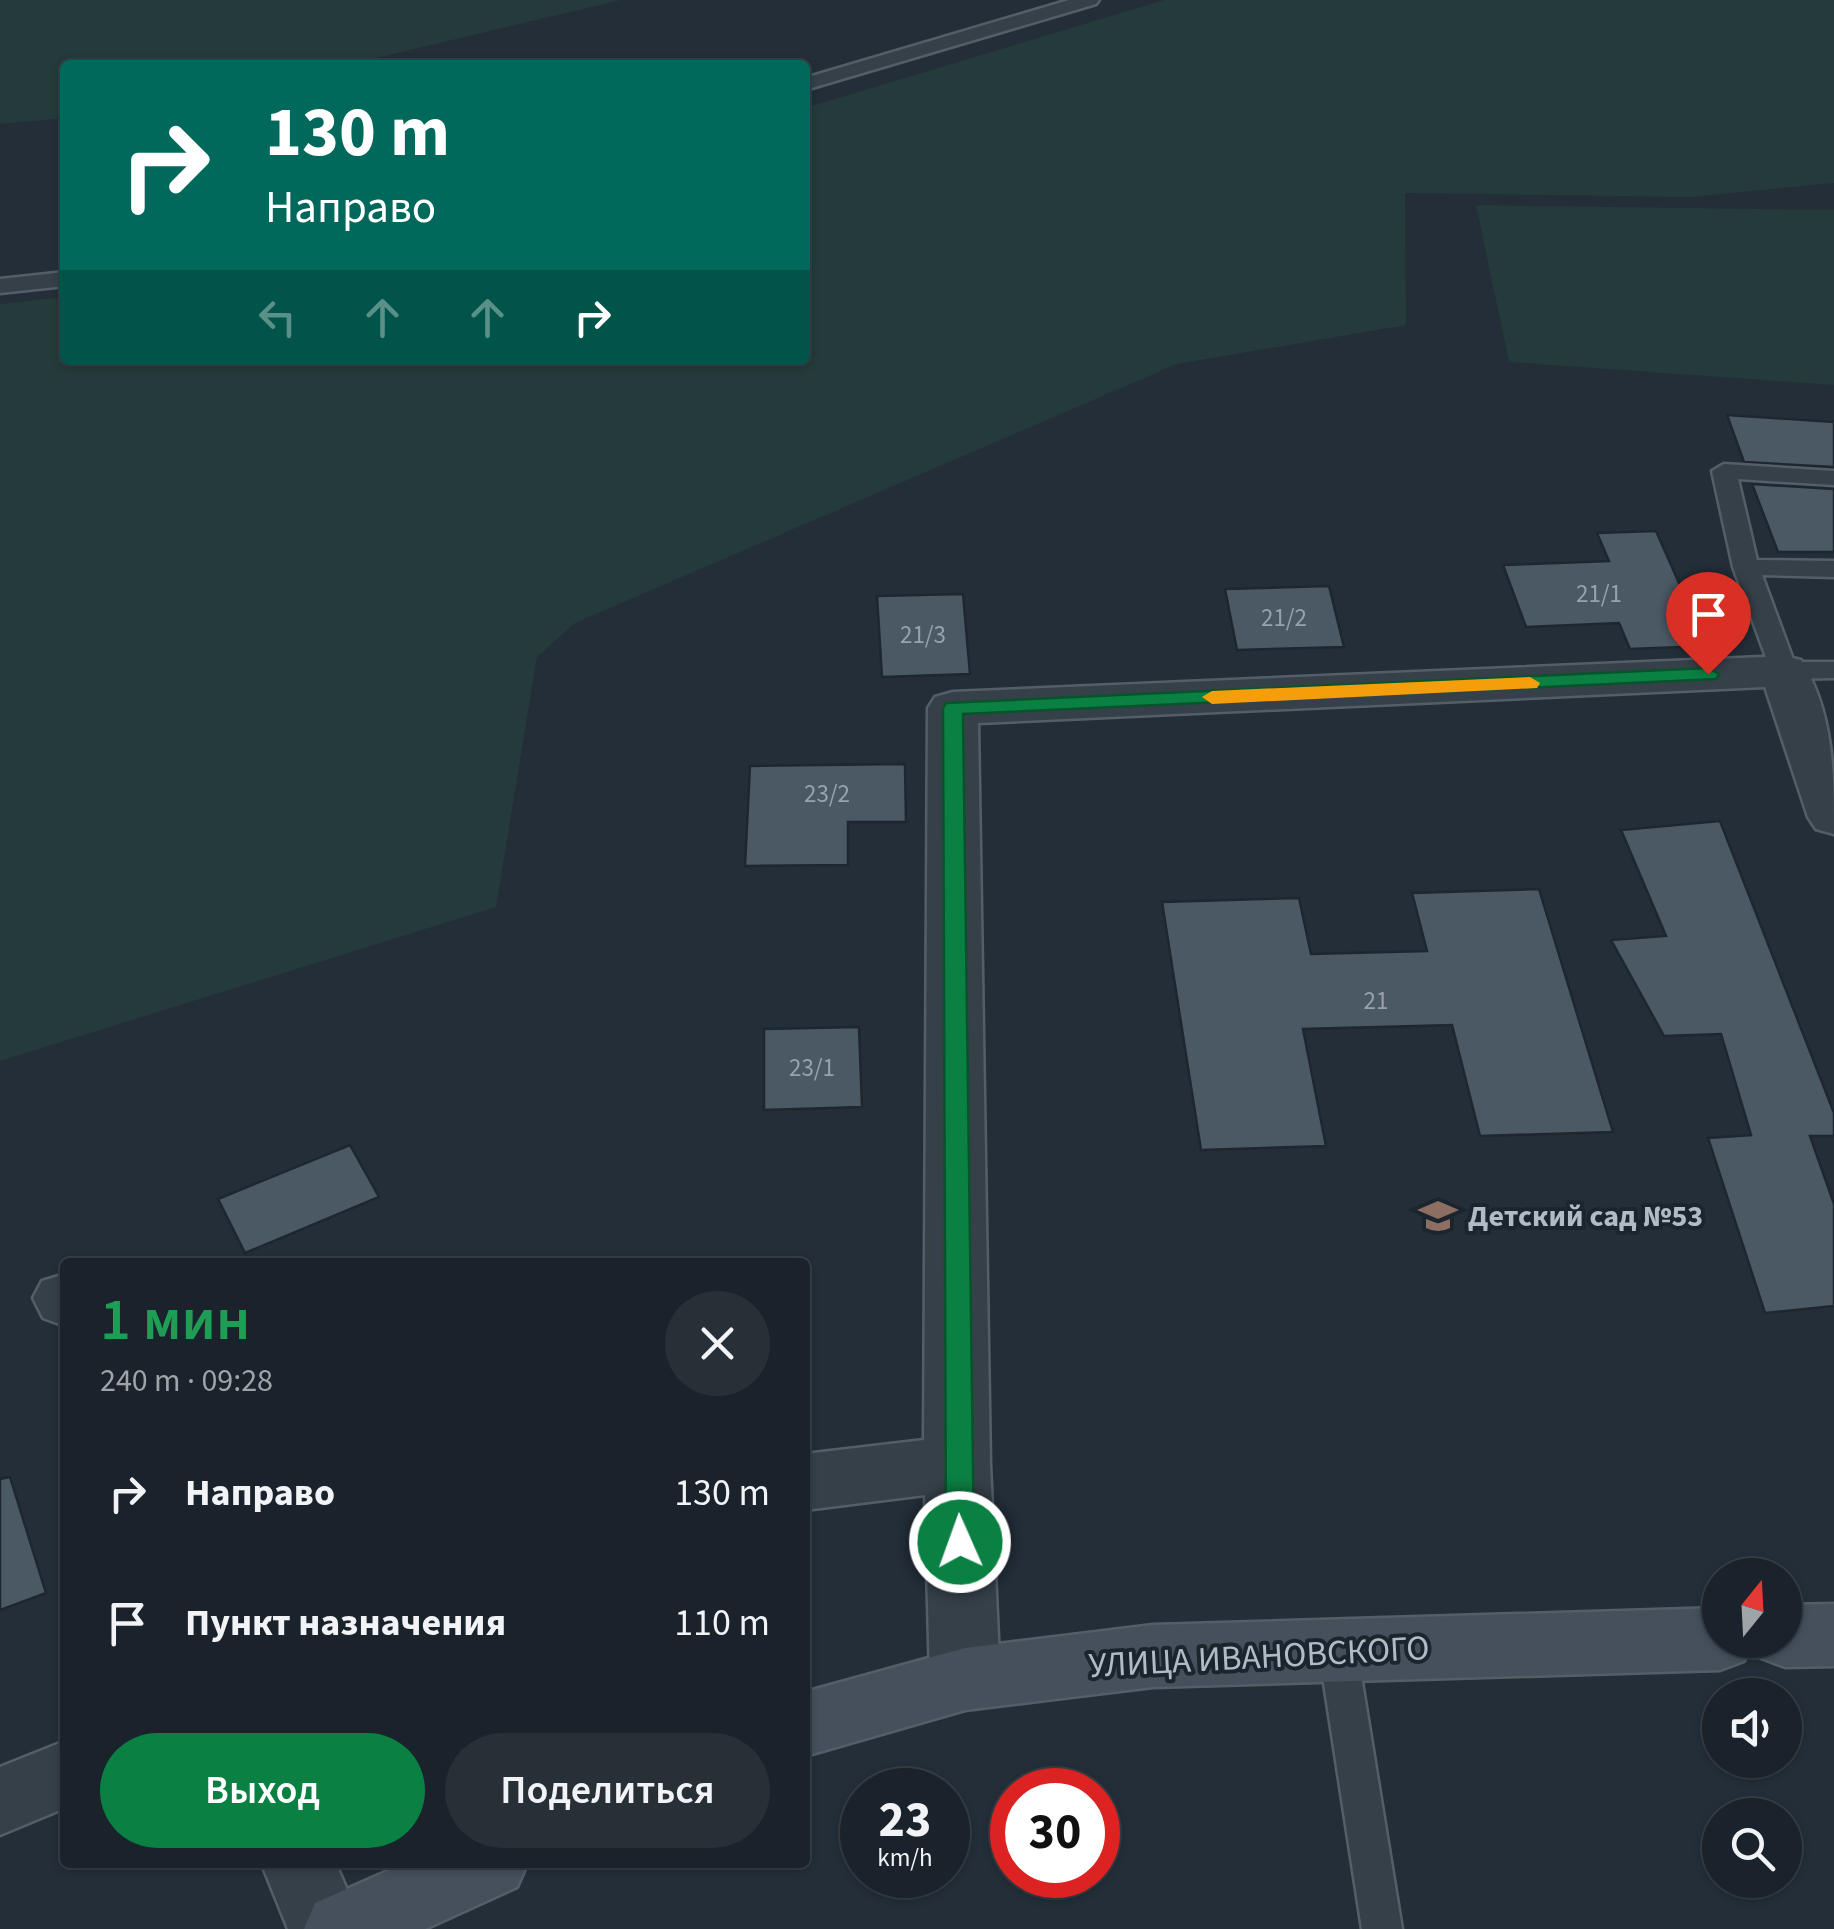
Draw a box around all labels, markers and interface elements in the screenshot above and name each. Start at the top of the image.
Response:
text: 130 m [265,83,450,183]
icon: right [100,100,230,230]
text: Направо [265,176,436,240]
icon: left [250,290,305,345]
icon: ahead [355,290,410,345]
icon: ahead [460,290,515,345]
icon: right [565,290,620,345]
pin [1666,572,1751,675]
house number: 21/1 [1576,576,1622,612]
icon: arrive [1681,587,1736,642]
house number: 21/2 [1261,600,1307,636]
house number: 21/3 [900,617,946,653]
house number: 23/2 [804,776,850,812]
house number: 21 [1364,983,1388,1019]
house number: 23/1 [789,1050,835,1086]
school or university icon: Детский сад №53 [1417,1195,1459,1237]
place label: Детский сад №53 [1468,1195,1703,1238]
text: 1 мин [100,1278,250,1363]
button: close [665,1291,770,1396]
text: 240 m · 09:28 [100,1358,273,1404]
icon: right [100,1466,155,1521]
text: Направо [185,1466,335,1520]
text: 130 m [674,1466,770,1520]
position arrow [908,1490,1012,1594]
north arrow [1702,1558,1802,1658]
map controls [1702,1558,1802,1898]
icon: arrive [100,1596,155,1651]
text: Пункт назначения [185,1596,506,1650]
text: 110 m [674,1596,770,1650]
street label: УЛИЦА ИВАНОВСКОГО [1087,1623,1431,1691]
button: sound [1702,1678,1802,1778]
button: Выход [100,1733,425,1848]
button: Поделиться [445,1733,770,1848]
speed limit sign: 30 [990,1768,1120,1898]
text: 23 [879,1785,931,1856]
button: search [1702,1798,1802,1898]
text: km/h [877,1840,933,1876]

